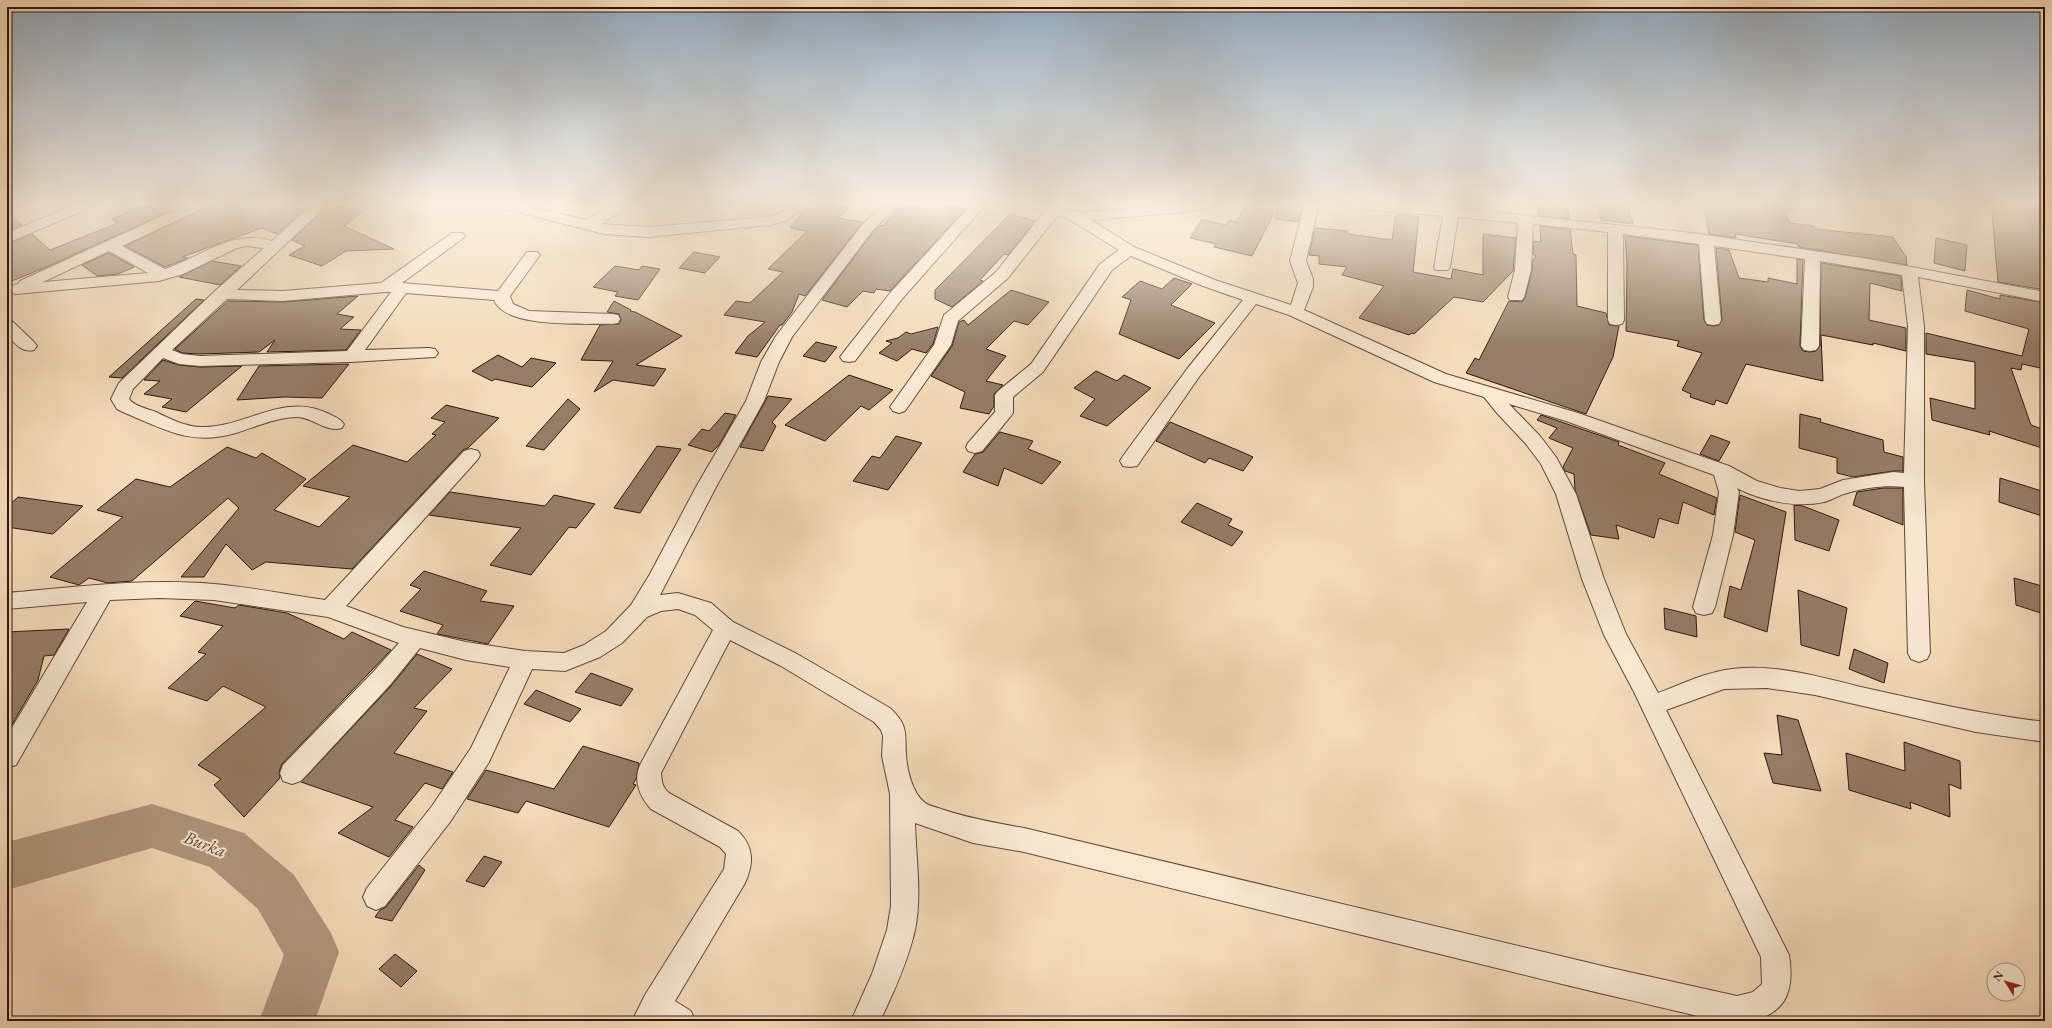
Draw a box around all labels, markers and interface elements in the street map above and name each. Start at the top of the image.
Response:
water label: Burka [180,825,229,862]
north arrow [1986,962,2026,1002]
text: N [1990,968,2006,984]

